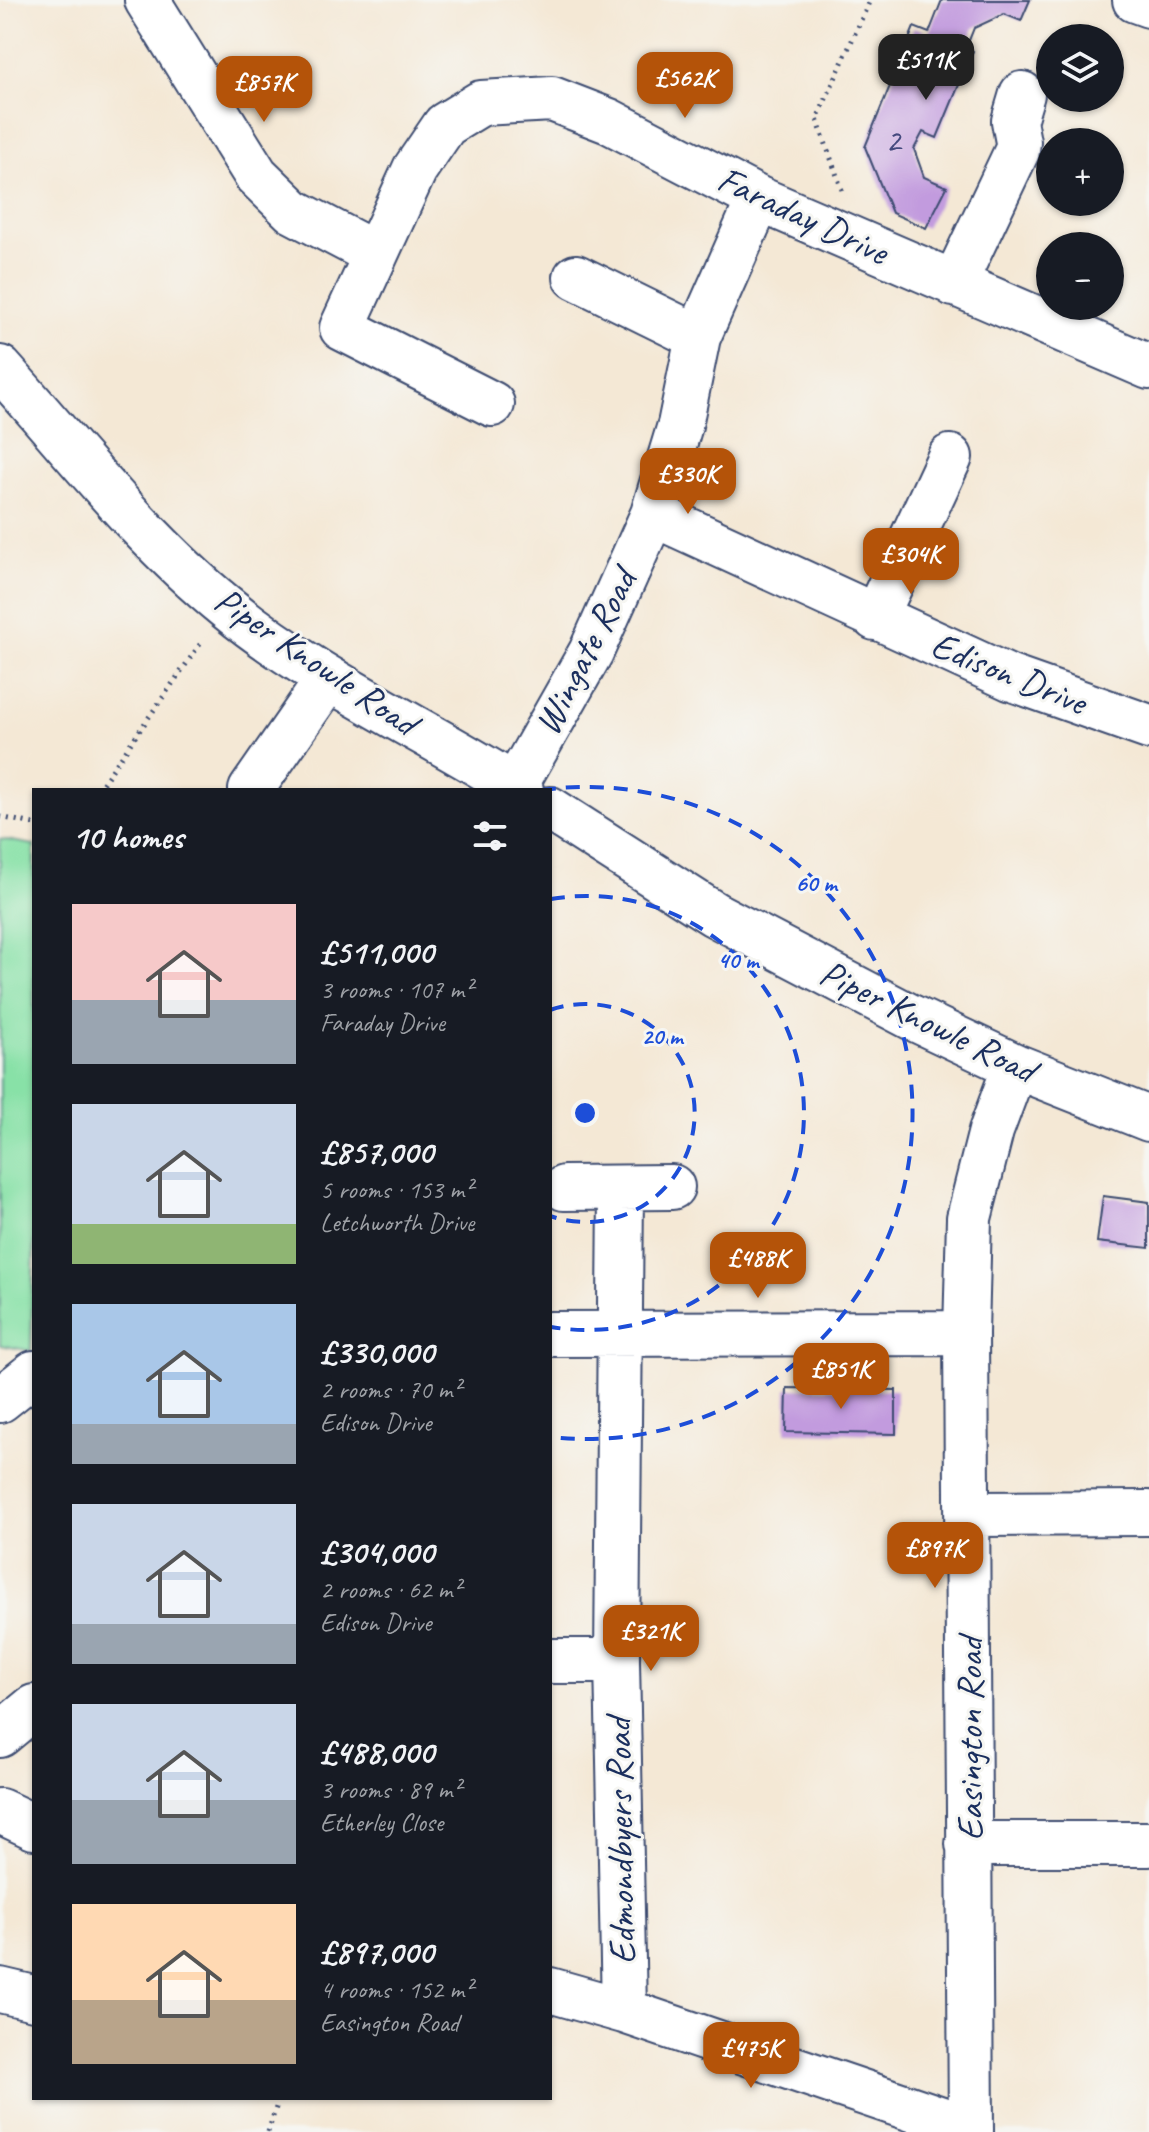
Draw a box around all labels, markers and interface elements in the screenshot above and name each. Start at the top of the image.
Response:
map controls [1036,24,1124,320]
button: layers [1036,24,1124,112]
pin: £511K [870,34,982,102]
text: £511K [896,43,956,76]
pin: £562K [629,52,741,120]
pin: £857K [208,56,320,124]
text: £562K [655,61,715,94]
text: £857K [234,65,294,98]
house number: 2 [885,118,903,161]
button: + [1036,128,1124,216]
street label: Faraday Drive [710,155,898,276]
button: − [1036,232,1124,320]
pin: £330K [632,448,744,516]
text: £330K [658,457,718,490]
pin: £304K [855,528,967,596]
text: £304K [881,537,941,570]
street label: Wingate Road [523,556,649,742]
street label: Piper Knowle Road [206,576,430,749]
street label: Edison Drive [925,621,1096,726]
icon: filters [468,814,512,858]
text: 10 homes [72,815,183,858]
text: 60 m [795,868,839,898]
text: £511,000 [320,930,433,973]
icon: home [136,936,232,1032]
text: 40 m [717,945,761,975]
street label: Piper Knowle Road [813,949,1048,1096]
text: 3 rooms · 107 m² [320,973,472,1006]
text: Faraday Drive [320,1006,445,1039]
text: 20 m [641,1021,685,1051]
centre of rings [571,1099,599,1127]
text: £857,000 [320,1130,433,1173]
icon: home [136,1136,232,1232]
text: 5 rooms · 153 m² [320,1173,472,1206]
text: Letchworth Drive [320,1206,474,1239]
pin: £488K [702,1232,814,1300]
text: £488K [728,1241,788,1274]
text: £330,000 [320,1330,434,1373]
icon: home [136,1336,232,1432]
pin: £851K [785,1343,897,1411]
text: £851K [811,1352,871,1385]
text: 2 rooms · 70 m² [320,1373,461,1406]
text: Edison Drive [320,1406,431,1439]
pin: £897K [879,1522,991,1590]
text: £304,000 [320,1530,434,1573]
text: £897K [905,1531,965,1564]
icon: home [136,1536,232,1632]
text: 2 rooms · 62 m² [320,1573,461,1606]
pin: £321K [595,1605,707,1673]
text: Edison Drive [320,1606,431,1639]
text: £321K [621,1614,681,1647]
street label: Easington Road [946,1632,993,1841]
street label: Edmondbyers Road [594,1712,646,1965]
text: £488,000 [320,1730,434,1773]
icon: home [136,1736,232,1832]
text: 3 rooms · 89 m² [320,1773,461,1806]
text: Etherley Close [320,1806,443,1839]
text: £897,000 [320,1930,433,1973]
icon: home [136,1936,232,2032]
text: 4 rooms · 152 m² [320,1973,472,2006]
text: Easington Road [320,2006,459,2039]
pin: £475K [695,2022,807,2090]
text: £475K [721,2031,781,2064]

